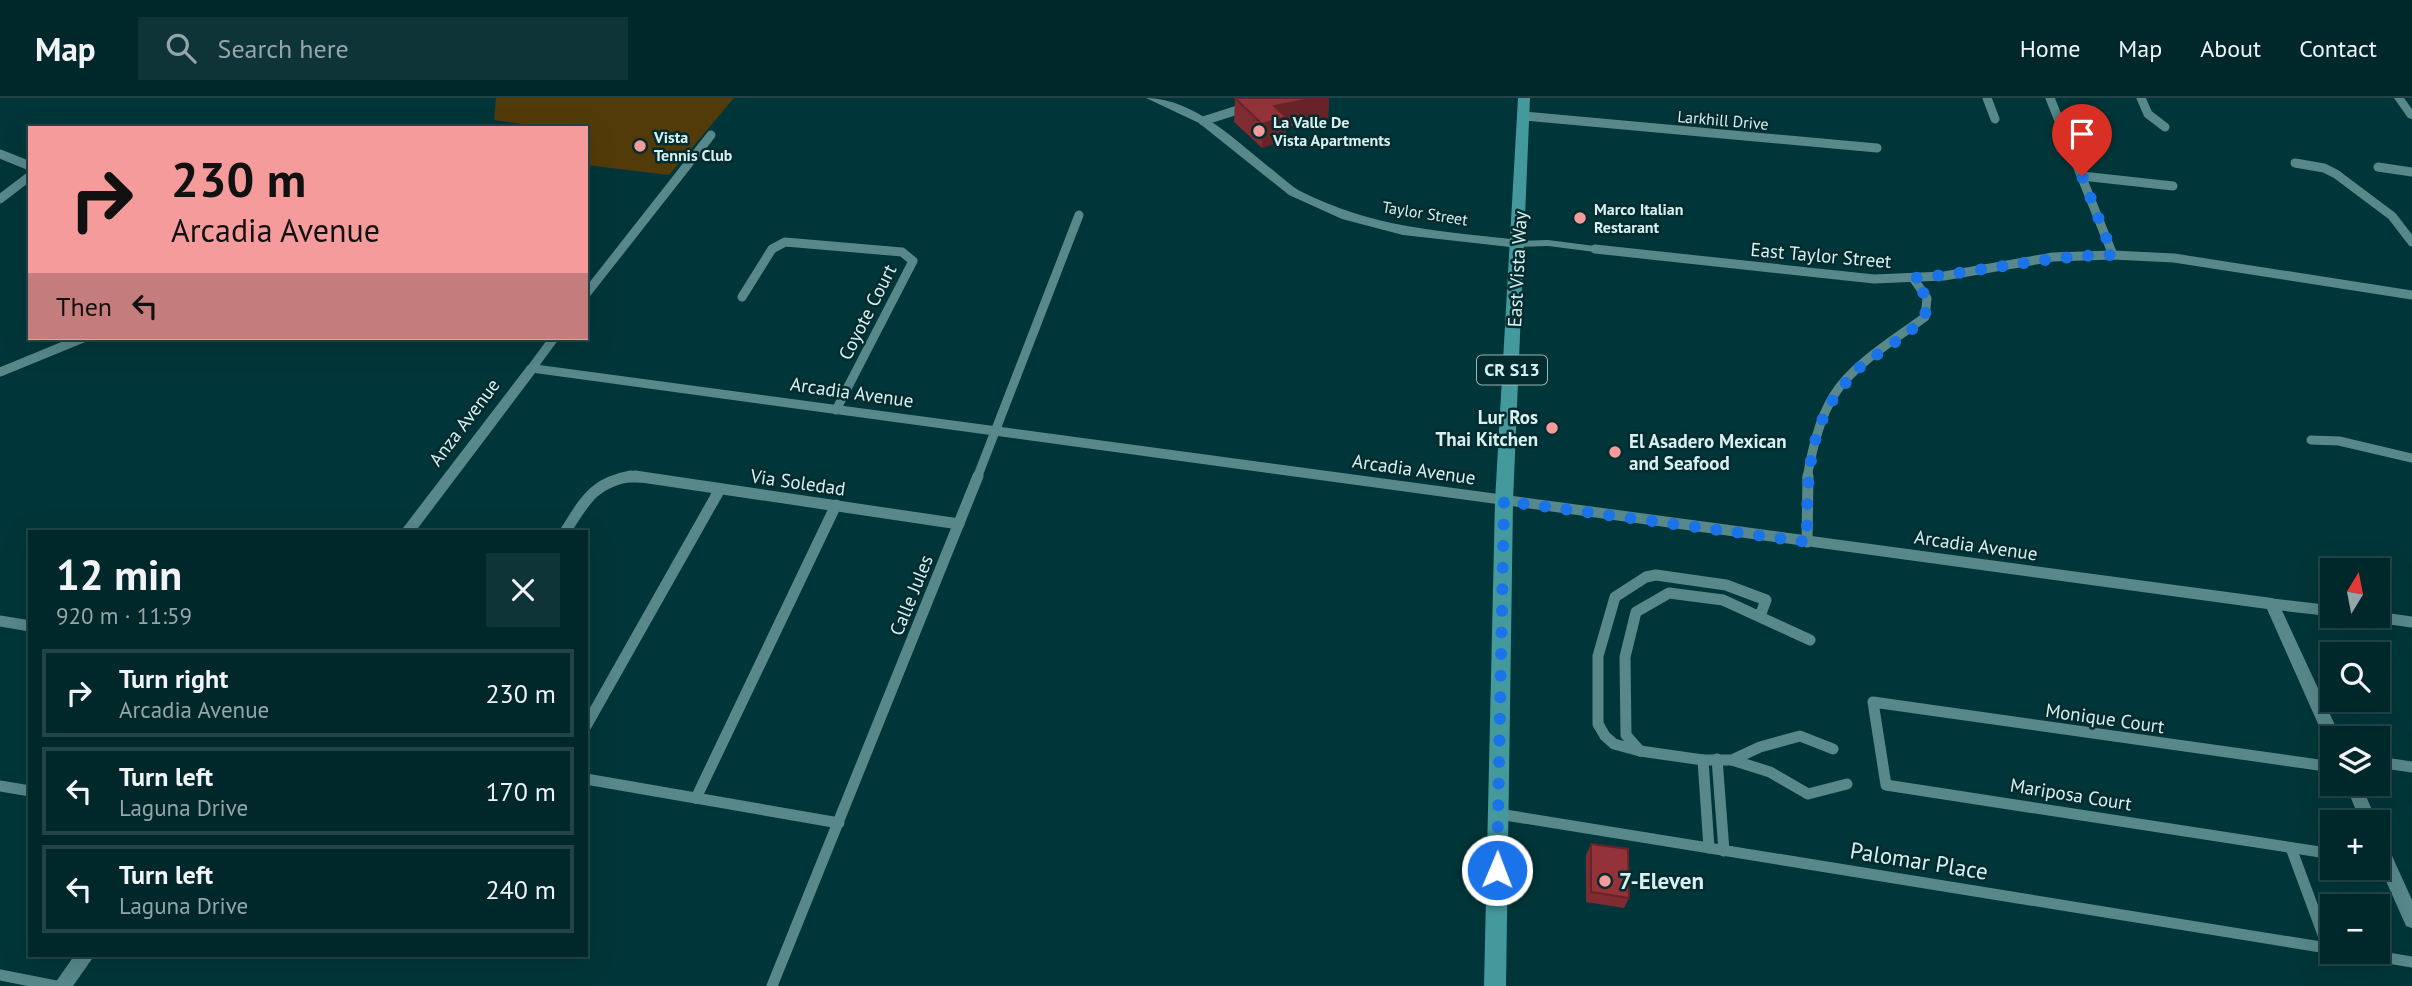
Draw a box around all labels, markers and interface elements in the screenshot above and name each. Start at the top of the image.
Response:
search box [138,17,628,80]
text: Map [35,27,96,70]
icon: search [162,29,200,67]
text: Search here [218,32,349,65]
text: Home [2020,33,2080,64]
text: Map [2118,33,2162,64]
text: About [2200,33,2261,64]
text: Contact [2299,33,2377,64]
pin [2052,104,2112,176]
street label: Larkhill Drive [1677,106,1769,134]
place label: La Valle De Vista Apartments [1272,112,1391,150]
icon: arrive [2063,115,2101,153]
marker: La Valle De Vista Apartments [1251,123,1267,139]
place label: Vista Tennis Club [653,127,733,165]
marker: Vista Tennis Club [632,138,648,154]
text: 230 m [171,147,306,211]
icon: right [56,154,147,245]
street label: Taylor Street [1381,196,1470,230]
place label: Marco Italian Restarant [1594,199,1683,237]
text: Arcadia Avenue [171,209,380,251]
street label: East Vista Way [1502,210,1532,328]
marker: Marco Italian Restarant [1572,210,1588,226]
street label: East Taylor Street [1750,237,1893,273]
street label: Coyote Court [833,260,902,364]
icon: left [126,287,164,325]
text: Then [56,290,112,323]
road number: CR S13 [1477,356,1547,384]
street label: Arcadia Avenue [789,371,915,413]
street label: Anza Avenue [423,374,505,470]
place label: Lur Ros Thai Kitchen [1435,405,1538,451]
marker: Lur Ros Thai Kitchen [1544,420,1560,436]
place label: El Asadero Mexican and Seafood [1629,429,1787,475]
marker: El Asadero Mexican and Seafood [1607,444,1623,460]
street label: Arcadia Avenue [1351,448,1477,490]
street label: Via Soledad [748,463,847,501]
street label: Arcadia Avenue [1913,524,2039,566]
text: 12 min [56,547,182,602]
street label: Calle Jules [884,551,938,639]
button: close [486,553,560,627]
north arrow [2320,558,2390,628]
map controls [2320,558,2390,964]
text: 920 m · 11:59 [56,601,192,630]
button: search [2320,642,2390,712]
text: Turn right [119,662,228,695]
icon: right [60,674,98,712]
text: 230 m [485,677,556,710]
text: Arcadia Avenue [119,695,269,724]
street label: Monique Court [2044,698,2167,738]
button: layers [2320,726,2390,796]
text: Turn left [119,760,213,793]
icon: left [60,772,98,810]
street label: Mariposa Court [2008,773,2134,816]
text: 170 m [485,775,556,808]
text: Laguna Drive [119,793,248,822]
button: + [2320,810,2390,880]
position arrow [1460,833,1534,907]
street label: Palomar Place [1848,835,1990,886]
text: Turn left [119,858,213,891]
place label: 7-Eleven [1619,866,1704,895]
icon: left [60,870,98,908]
text: 240 m [485,873,556,906]
marker: 7-Eleven [1597,873,1613,889]
text: Laguna Drive [119,891,248,920]
button: − [2320,894,2390,964]

